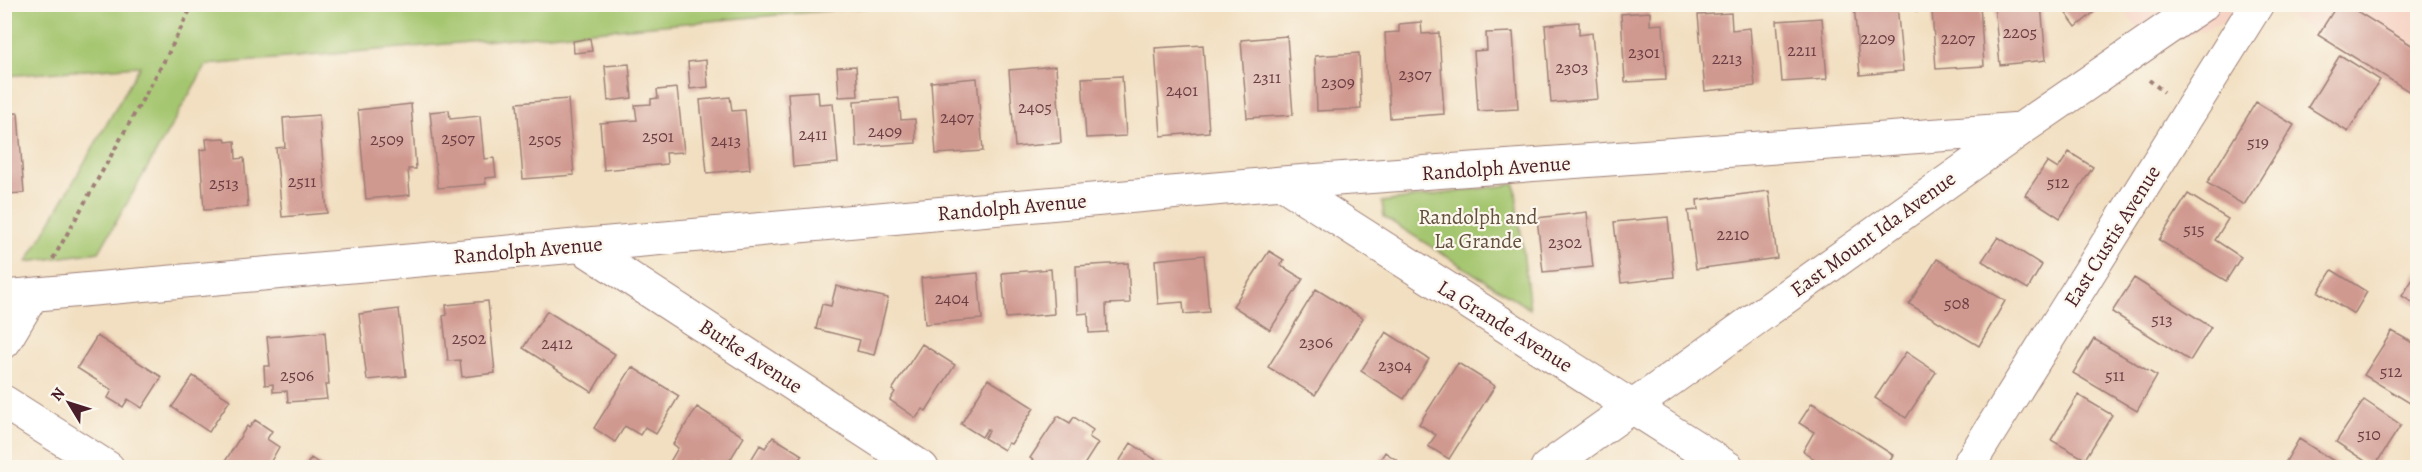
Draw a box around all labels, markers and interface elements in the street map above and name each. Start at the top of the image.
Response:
house number: 2205 [2003,20,2037,44]
house number: 2209 [1861,26,1895,50]
house number: 2207 [1941,26,1976,50]
house number: 2211 [1787,38,1817,62]
house number: 2301 [1628,40,1660,64]
house number: 2213 [1712,46,1742,70]
house number: 2303 [1555,55,1589,79]
house number: 2307 [1398,62,1432,86]
house number: 2311 [1253,65,1281,89]
house number: 2309 [1321,70,1355,94]
house number: 2401 [1166,78,1198,102]
house number: 2405 [1018,95,1052,119]
house number: 2407 [940,105,974,129]
house number: 2409 [868,119,902,143]
house number: 2411 [798,122,828,146]
house number: 2501 [642,124,674,148]
house number: 2507 [441,126,475,150]
house number: 2509 [370,127,404,151]
house number: 2505 [528,127,562,151]
house number: 2413 [711,128,741,152]
house number: 519 [2247,130,2269,154]
street label: Randolph Avenue [1420,149,1572,187]
street label: East Custis Avenue [2057,160,2167,312]
street label: East Mount Ida Avenue [1785,164,1961,304]
house number: 2511 [288,169,316,193]
house number: 512 [2047,170,2070,194]
house number: 2513 [209,171,239,195]
street label: Randolph Avenue [936,187,1088,227]
park label: Randolph and La Grande [1418,203,1539,255]
house number: 515 [2183,217,2205,241]
house number: 2210 [1717,222,1749,246]
street label: Randolph Avenue [452,230,604,270]
house number: 2302 [1548,230,1583,254]
street label: La Grande Avenue [1432,273,1578,379]
house number: 2404 [935,286,969,310]
house number: 508 [1944,291,1970,315]
house number: 513 [2151,307,2173,331]
street label: Burke Avenue [694,312,808,400]
house number: 2502 [452,326,487,350]
house number: 2306 [1299,330,1333,354]
house number: 2412 [541,331,573,355]
house number: 2304 [1378,353,1412,377]
house number: 512 [2380,359,2403,383]
house number: 2506 [280,363,314,387]
house number: 511 [2105,363,2125,387]
north arrow [39,373,99,433]
text: N [46,383,70,406]
house number: 510 [2357,422,2381,446]

